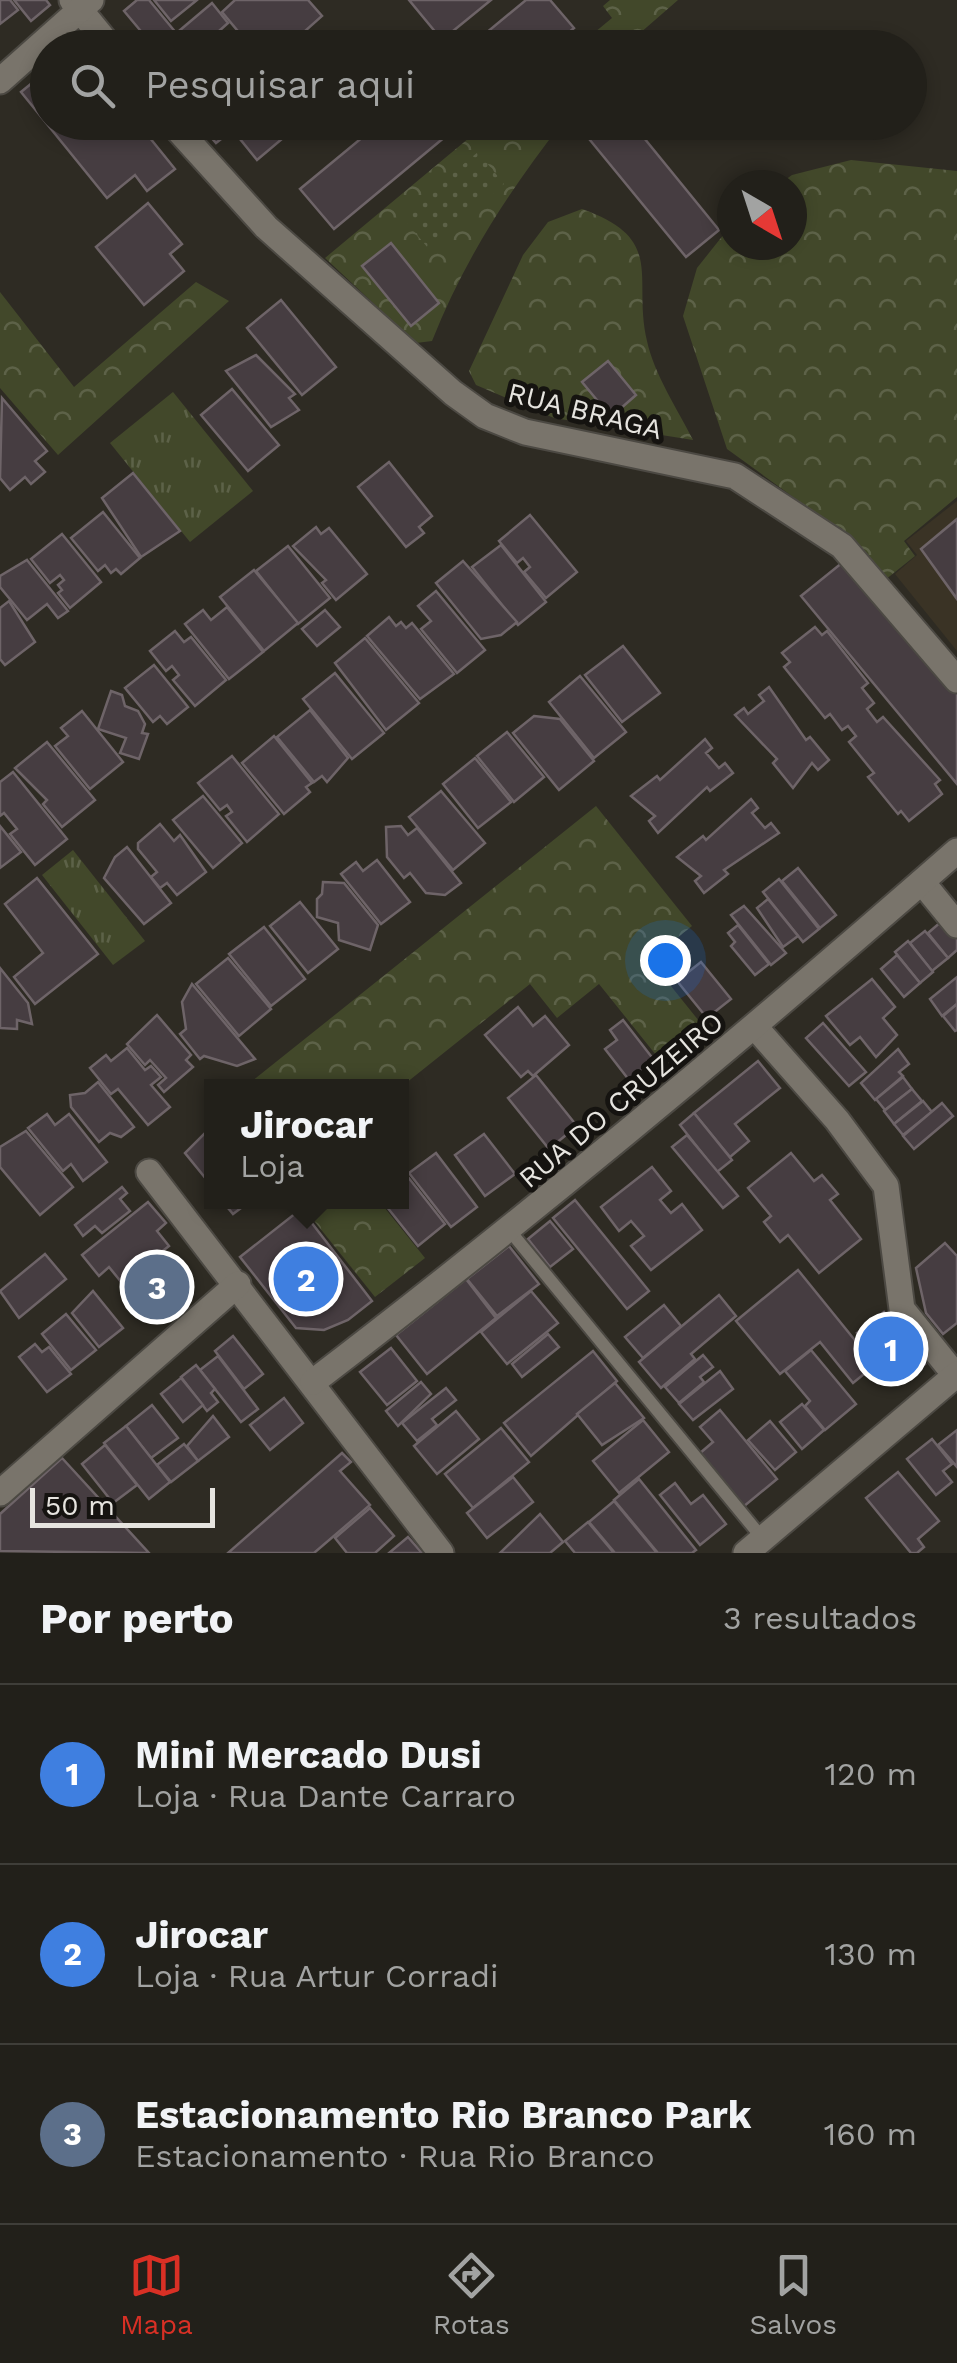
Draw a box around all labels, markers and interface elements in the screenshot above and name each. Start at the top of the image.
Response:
search box [30,30,927,140]
icon: search [65,58,120,113]
text: Pesquisar aqui [145,63,415,107]
north arrow [717,170,807,260]
street label: RUA BRAGA [504,376,666,446]
your location [640,935,691,986]
street label: RUA DO CRUZEIRO [512,1005,730,1195]
popup [204,1079,409,1209]
text: Jirocar [240,1103,373,1147]
text: Loja [240,1147,304,1185]
pin: 2 [274,1242,338,1316]
pin: 3 [124,1250,190,1324]
pin: 1 [858,1312,924,1386]
scale bar [30,1483,215,1528]
text: 50 m [45,1489,115,1522]
text: Por perto [40,1594,234,1643]
text: 3 resultados [723,1599,917,1637]
text: Mini Mercado Dusi [135,1733,482,1777]
text: 1 [66,1755,79,1793]
text: 120 m [825,1755,917,1793]
text: Loja · Rua Dante Carraro [135,1777,516,1815]
text: Jirocar [135,1913,268,1957]
text: 2 [63,1935,82,1973]
text: 130 m [825,1935,917,1973]
text: Loja · Rua Artur Corradi [135,1957,499,1995]
text: Estacionamento Rio Branco Park [135,2093,751,2137]
text: 3 [63,2115,82,2153]
text: 160 m [824,2115,917,2153]
text: Estacionamento · Rua Rio Branco [135,2137,655,2175]
tab: Mapa [120,2248,193,2341]
tab: Rotas [433,2248,510,2341]
tab: Salvos [749,2248,837,2341]

